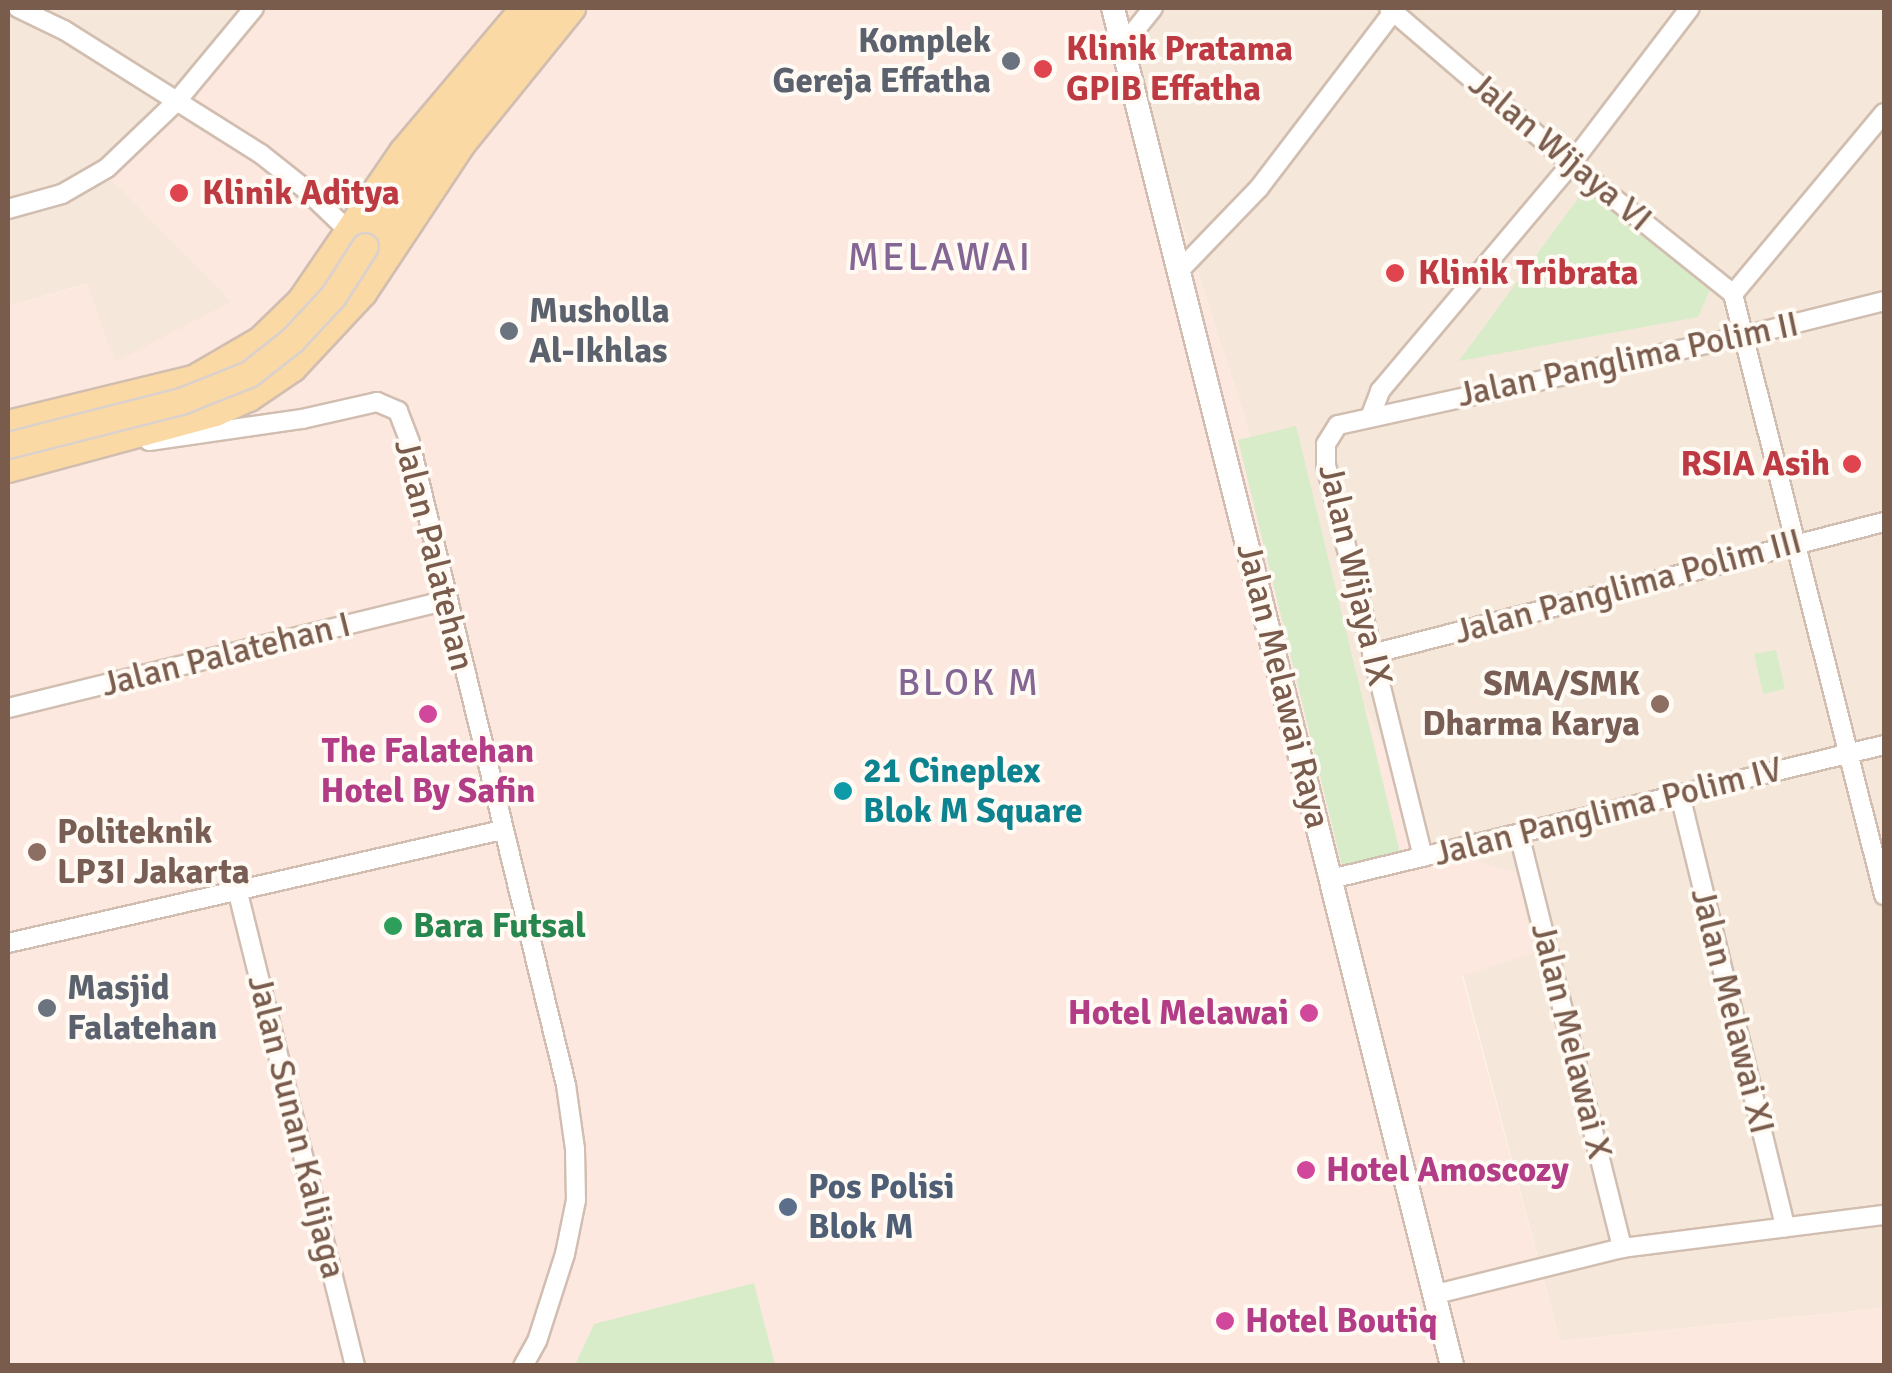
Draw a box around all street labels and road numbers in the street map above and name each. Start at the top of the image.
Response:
street label: Jalan Wijaya VI [1460,63,1660,241]
street label: Jalan Panglima Polim II [1454,303,1802,417]
street label: Jalan Palatehan [385,435,483,675]
street label: Jalan Wijaya IX [1309,460,1401,690]
street label: Jalan Panglima Polim III [1450,520,1806,654]
street label: Jalan Melawai Raya [1227,539,1339,833]
street label: Jalan Palatehan I [97,604,355,706]
street label: Jalan Panglima Polim IV [1430,748,1786,876]
street label: Jalan Melawai XI [1681,884,1783,1138]
street label: Jalan Melawai X [1521,919,1621,1163]
street label: Jalan Sunan Kalijaga [238,971,354,1283]

